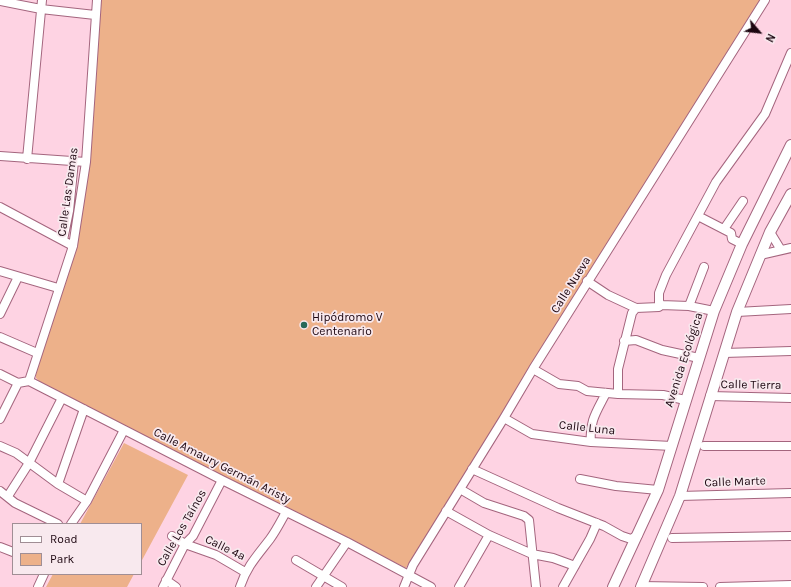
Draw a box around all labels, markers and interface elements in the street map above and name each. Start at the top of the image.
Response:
north arrow [739,12,779,52]
text: N [762,31,778,44]
street label: Calle Las Damas [55,147,81,237]
street label: Calle Nueva [548,254,594,316]
place label: Hipódromo V Centenario [312,311,383,339]
street label: Avenida Ecológica [662,311,706,409]
marker: Hipódromo V Centenario [299,320,309,330]
street label: Calle Tierra [721,377,781,393]
street label: Calle Luna [558,418,616,438]
street label: Calle Amaury Germán Aristy [151,425,293,507]
street label: Calle Marte [704,474,766,490]
street label: Calle Los Taínos [154,487,210,569]
legend [12,523,142,575]
text: Road [50,532,78,546]
street label: Calle 4a [203,532,247,564]
text: Park [50,552,74,566]

